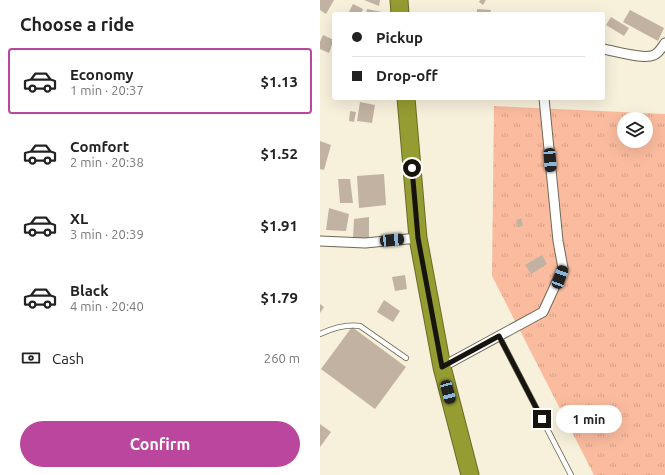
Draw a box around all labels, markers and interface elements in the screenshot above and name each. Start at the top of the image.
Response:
text: Choose a ride [20,14,134,34]
text: Pickup [376,29,423,46]
icon: car [22,63,58,99]
text: Economy [70,66,134,83]
text: Drop-off [376,67,438,84]
text: $1.13 [260,73,298,90]
text: 1 min · 20:37 [70,83,144,97]
map controls [617,112,653,148]
button: layers [617,112,653,148]
icon: car [22,135,58,171]
text: Comfort [70,138,129,155]
text: $1.52 [260,145,298,162]
car [543,148,557,172]
text: 2 min · 20:38 [70,155,144,169]
route start [403,159,421,177]
icon: car [22,207,58,243]
text: XL [70,210,88,227]
text: $1.91 [260,217,298,234]
text: 3 min · 20:39 [70,227,144,241]
car [380,233,404,247]
car [550,264,570,290]
icon: car [22,279,58,315]
text: Black [70,282,109,299]
text: $1.79 [260,289,298,306]
text: 4 min · 20:40 [70,299,144,313]
icon: cash [20,347,42,369]
text: Cash [52,350,84,367]
text: 260 m [264,351,300,365]
car [439,379,457,405]
callout: 1 min [556,405,622,433]
route end [533,410,551,428]
text: 1 min [573,412,605,426]
button: Confirm [20,421,300,467]

